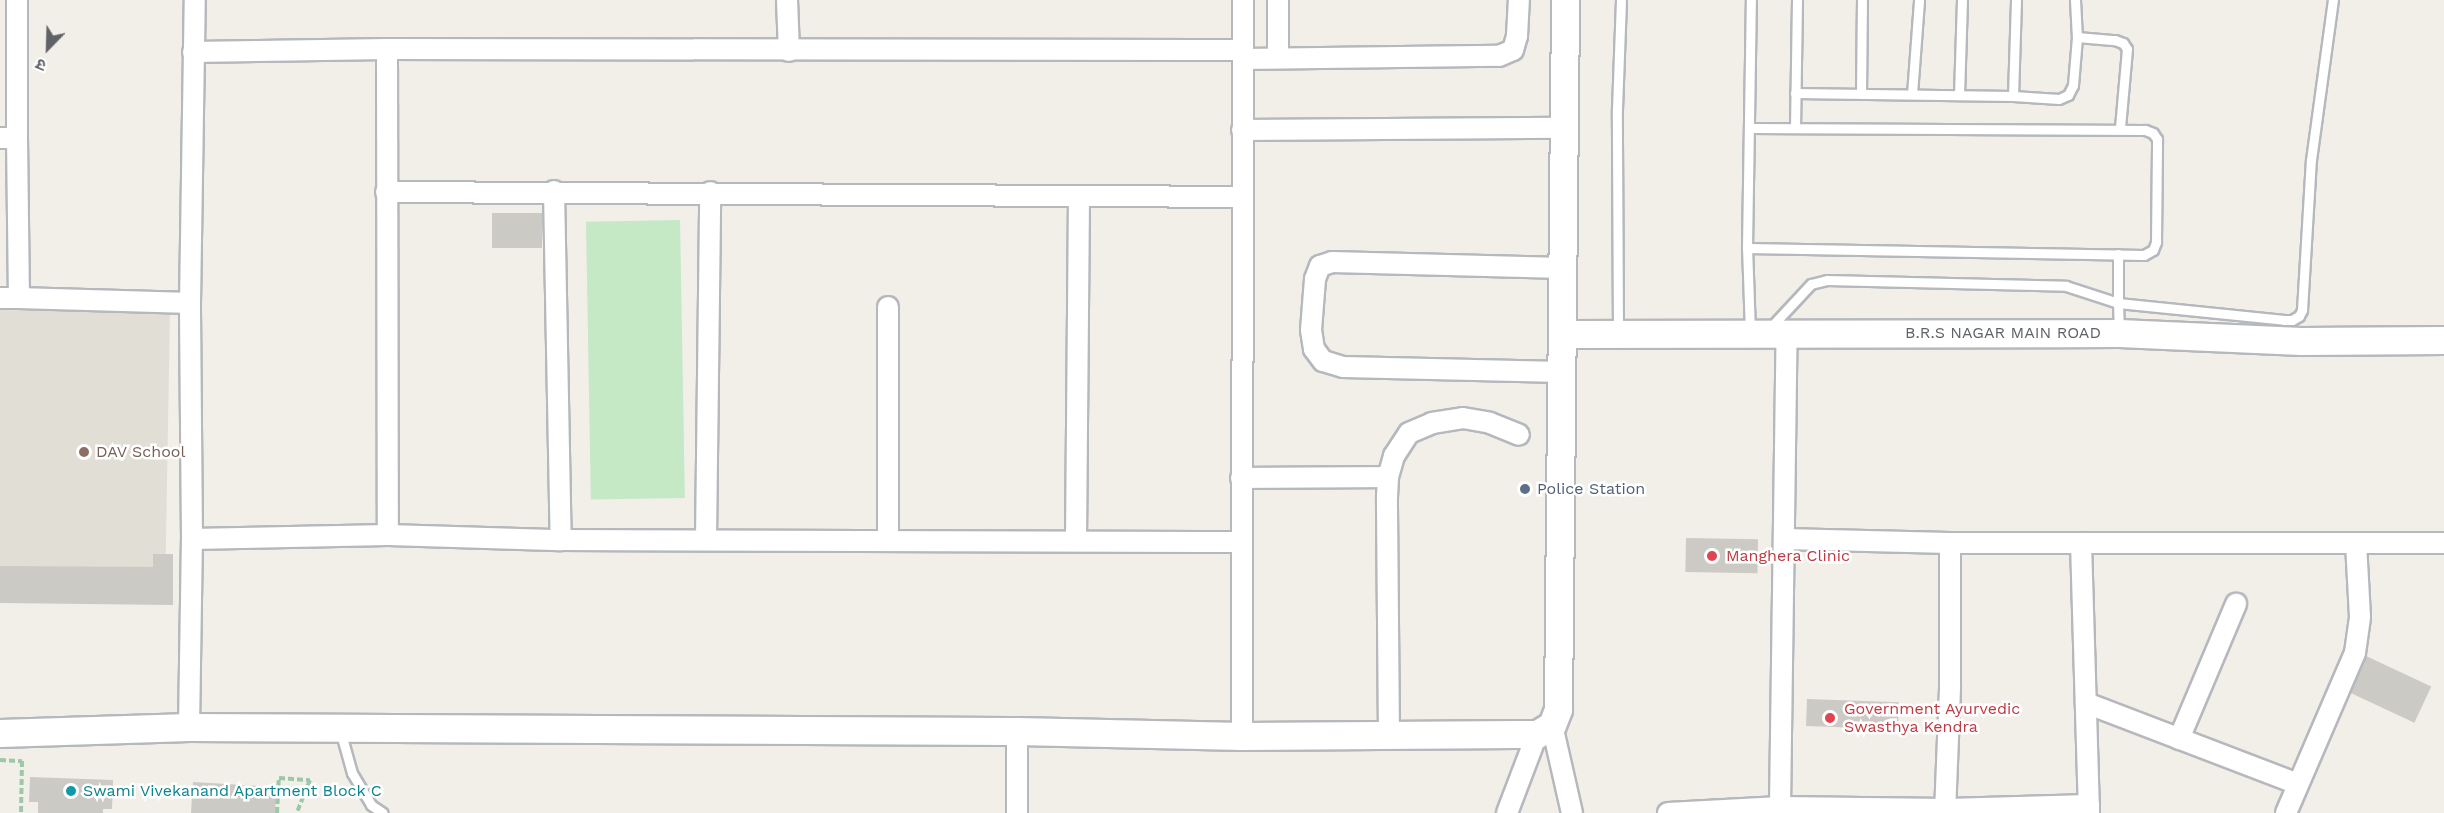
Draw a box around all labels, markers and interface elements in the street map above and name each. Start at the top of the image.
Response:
north arrow [18,18,78,78]
text: उ [33,54,49,76]
street label: B.R.S NAGAR MAIN ROAD [1905,323,2101,343]
place label: DAV School [96,442,186,462]
marker: DAV School [77,445,91,459]
place label: Police Station [1537,479,1645,499]
marker: Police Station [1518,482,1532,496]
place label: Manghera Clinic [1726,546,1850,566]
marker: Manghera Clinic [1703,547,1721,565]
place label: Government Ayurvedic Swasthya Kendra [1844,699,2021,737]
marker: Government Ayurvedic Swasthya Kendra [1821,709,1839,727]
place label: Swami Vivekanand Apartment Block C [83,781,383,801]
marker: Swami Vivekanand Apartment Block C [64,784,78,798]

